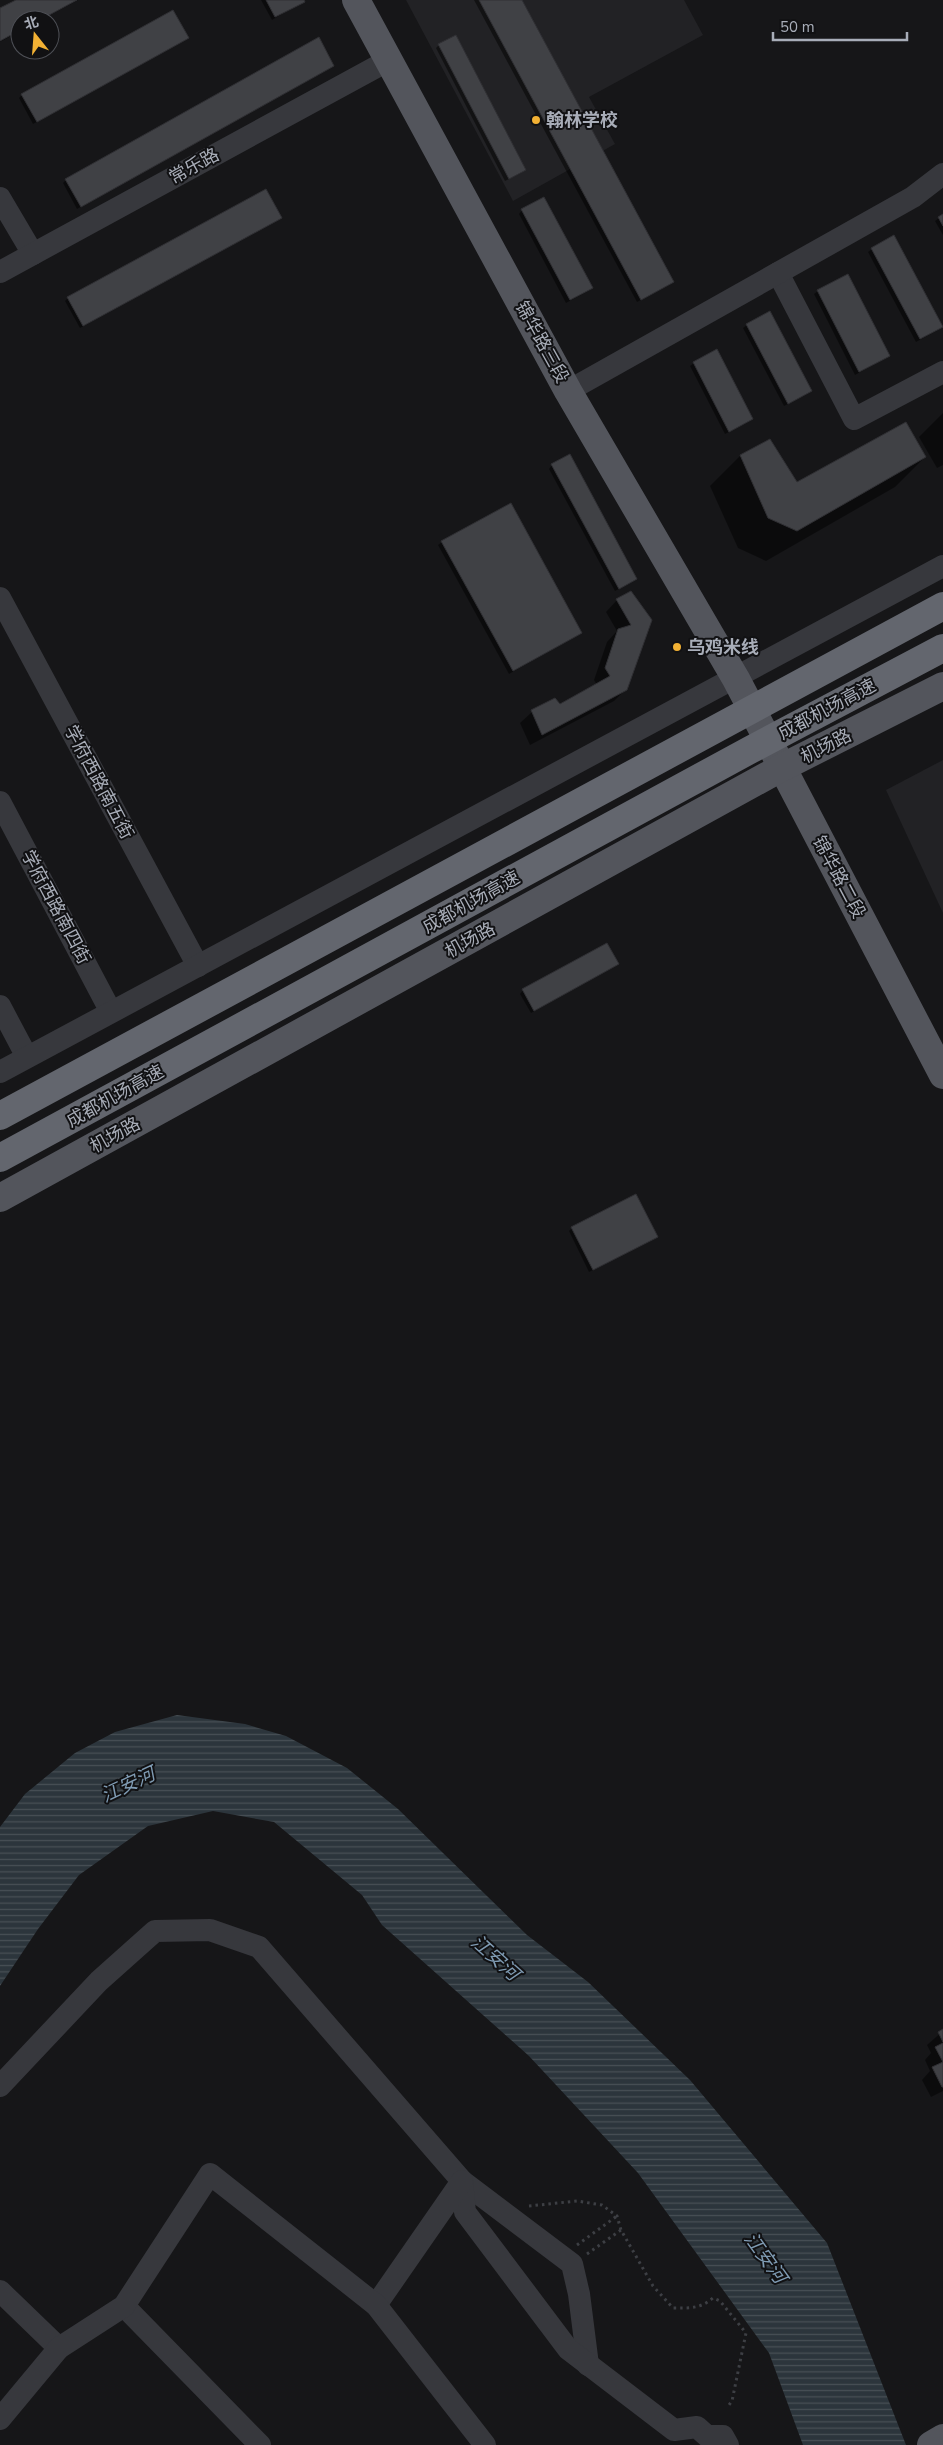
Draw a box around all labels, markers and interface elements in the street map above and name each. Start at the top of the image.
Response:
north arrow [10,10,60,60]
scale bar [773,10,907,42]
text: 北 [22,12,41,34]
text: 50 m [780,17,815,37]
place label: 翰林学校 [546,108,618,132]
marker: 翰林学校 [530,114,542,126]
street label: 常乐路 [165,142,223,190]
street label: 锦华路三段 [510,297,574,387]
place label: 乌鸡米线 [687,635,759,659]
marker: 乌鸡米线 [671,641,683,653]
street label: 成都机场高速 [774,673,880,745]
street label: 学府西路南五街 [59,721,139,843]
street label: 机场路 [796,723,856,769]
street label: 锦华路二段 [807,832,871,922]
street label: 学府西路南四街 [16,846,96,968]
street label: 成都机场高速 [418,865,524,939]
street label: 机场路 [441,916,499,964]
street label: 成都机场高速 [62,1059,168,1133]
street label: 机场路 [86,1111,144,1159]
water label: 江安河 [97,1759,163,1809]
water label: 江安河 [465,1929,528,1989]
water label: 江安河 [738,2227,795,2292]

